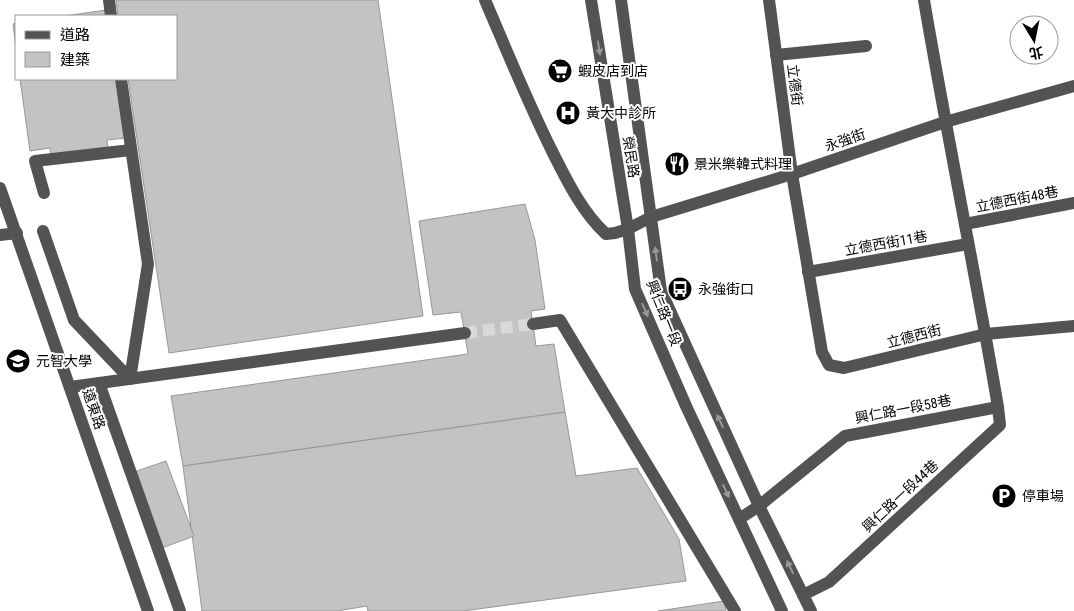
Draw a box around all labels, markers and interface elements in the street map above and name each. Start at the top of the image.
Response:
legend [15,15,178,80]
north arrow [1009,15,1059,65]
text: 道路 [60,26,90,44]
one-way arrow [595,41,603,57]
text: 北 [1028,44,1045,62]
text: 建築 [60,51,90,69]
supermarket icon: 蝦皮店到店 [547,58,573,84]
place label: 蝦皮店到店 [578,63,648,79]
street label: 立德街 [785,63,805,107]
hospital icon: 黃大中診所 [555,100,581,126]
place label: 黃大中診所 [586,105,656,121]
street label: 永強街 [823,126,867,154]
street label: 榮民路 [620,135,642,179]
restaurant icon: 景米樂韓式料理 [664,151,690,177]
place label: 景米樂韓式料理 [694,156,792,172]
street label: 立德西街48巷 [974,183,1060,215]
street label: 立德西街11巷 [843,228,929,258]
one-way arrow [652,245,660,261]
bus stop icon: 永強街口 [667,276,693,302]
street label: 興仁路一段 [643,278,685,348]
place label: 永強街口 [698,281,754,297]
one-way arrow [641,303,649,317]
street label: 立德西街 [885,321,943,351]
school or university icon: 元智大學 [5,348,31,374]
place label: 元智大學 [36,353,92,369]
street label: 遠東路 [80,387,108,431]
street label: 興仁路一段58巷 [853,392,953,426]
one-way arrow [716,413,725,428]
street label: 興仁路一段44巷 [859,457,941,535]
one-way arrow [721,483,730,498]
parking icon: 停車場 [991,483,1017,509]
place label: 停車場 [1022,488,1064,504]
one-way arrow [785,560,794,575]

